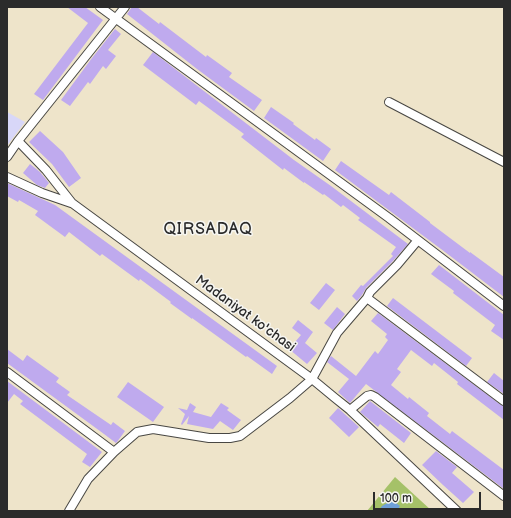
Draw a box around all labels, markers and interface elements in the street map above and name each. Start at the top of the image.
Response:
district label: QIRSADAQ [163,220,253,240]
street label: Madaniyat ko'chasi [192,272,298,356]
scale bar [375,484,483,510]
text: 100 m [380,491,412,506]

